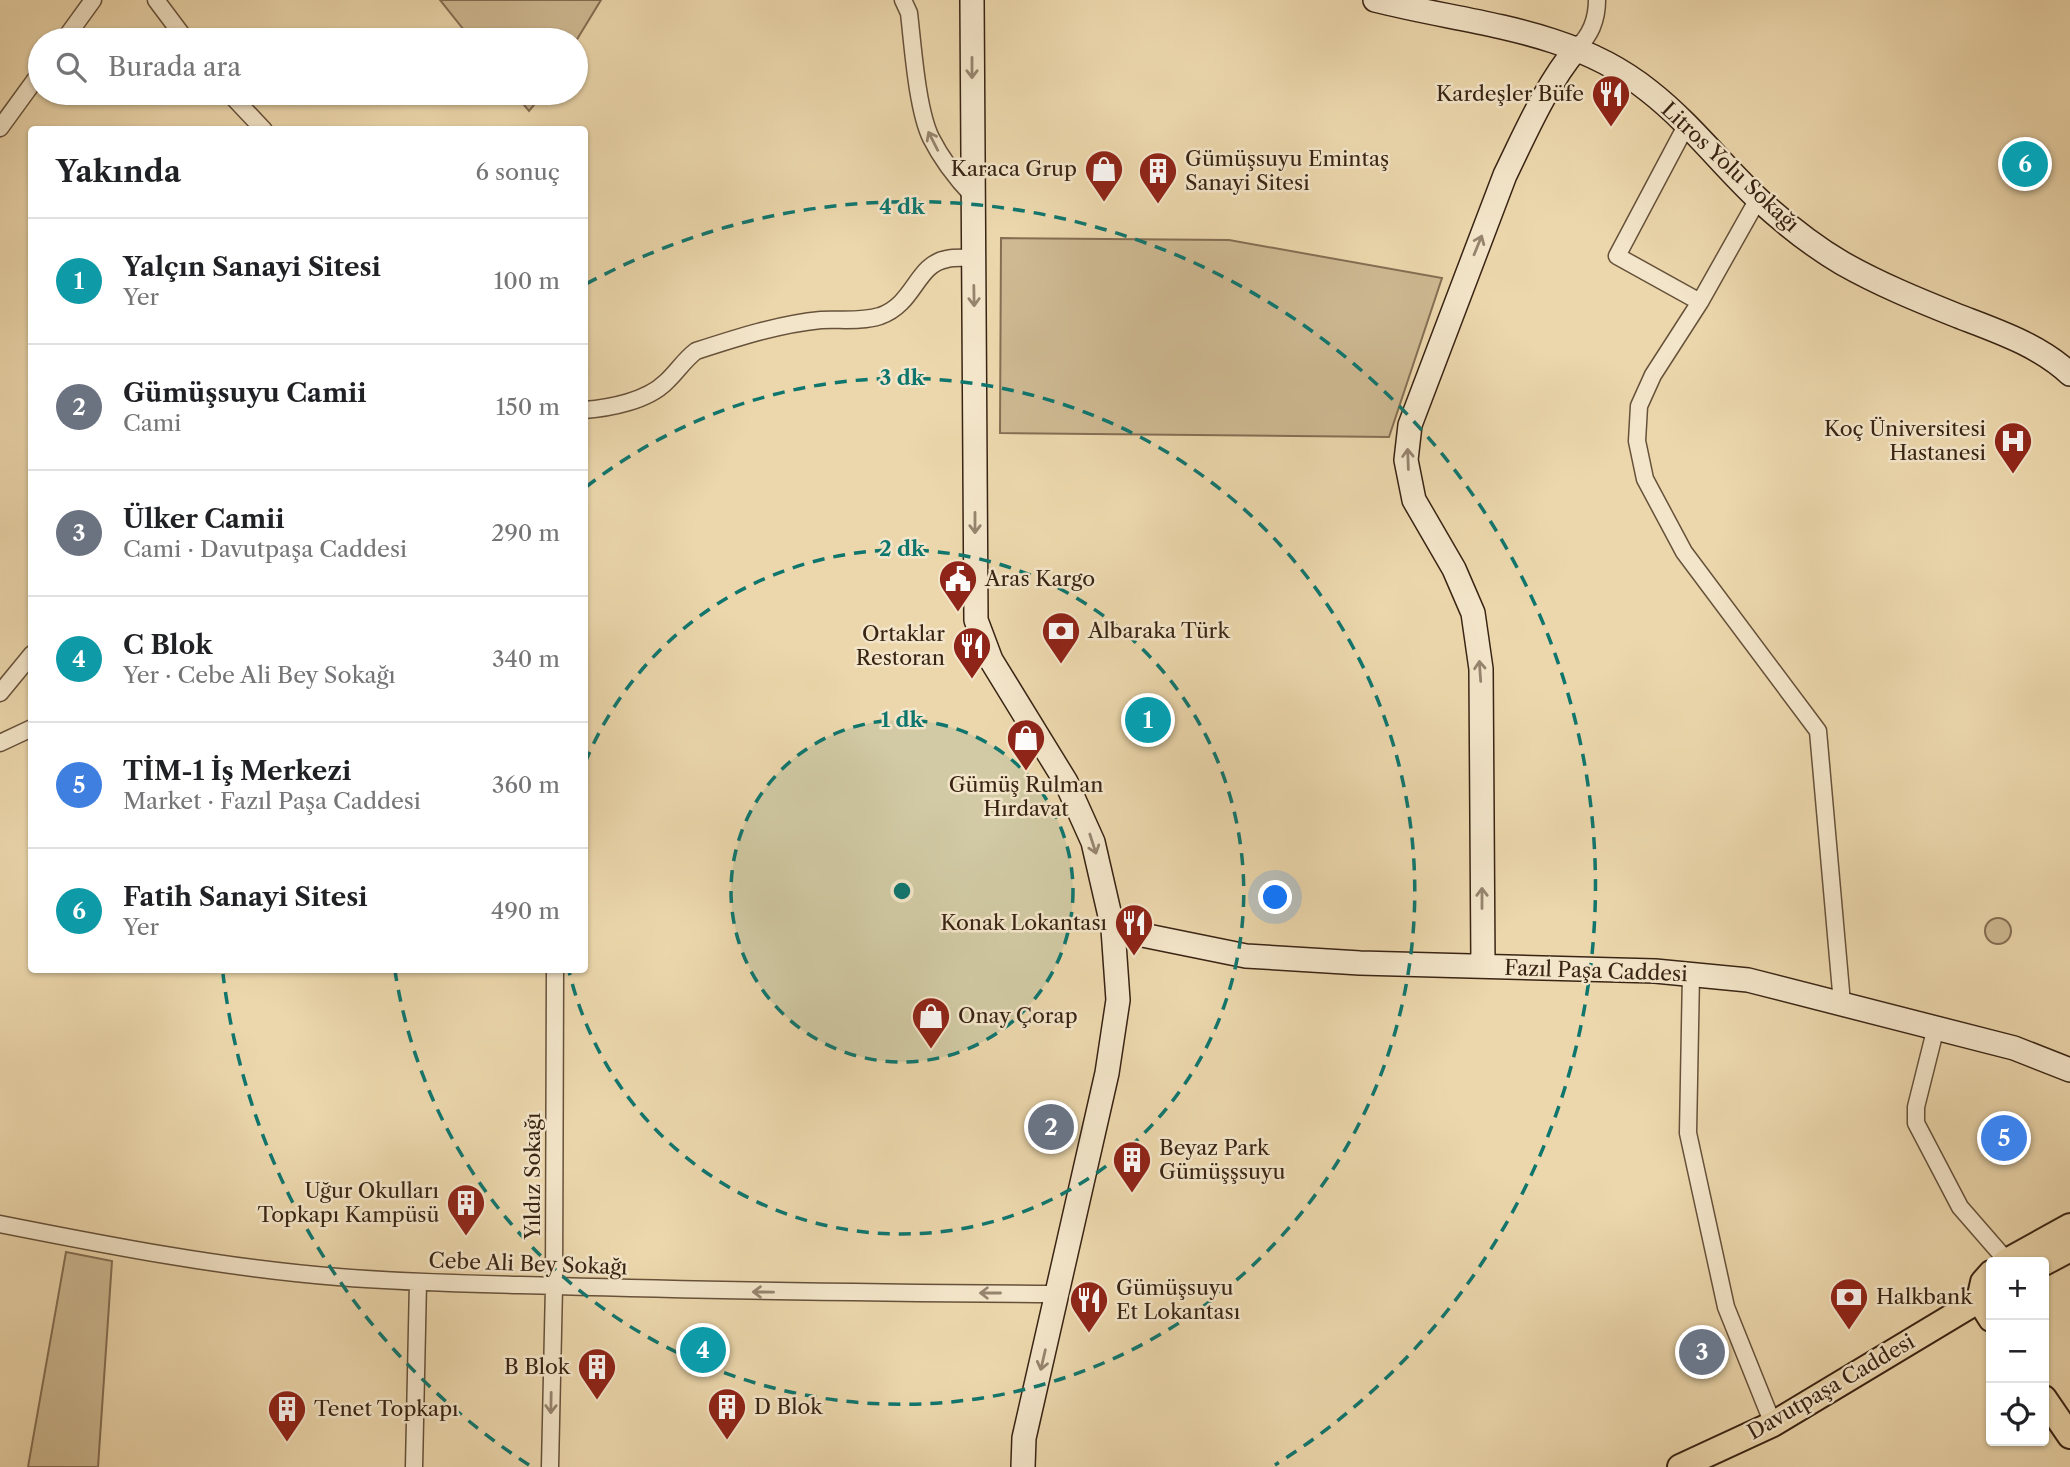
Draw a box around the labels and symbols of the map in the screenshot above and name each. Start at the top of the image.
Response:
one-way arrow [965,56,979,79]
restaurant icon: Kardeşler Büfe [1590,73,1632,128]
place label: Kardeşler Büfe [1436,81,1584,106]
street label: Litros Yolu Sokağı [1656,97,1804,237]
one-way arrow [926,131,940,151]
pin: 6 [2002,138,2048,190]
place label: Gümüşsuyu Emintaş Sanayi Sitesi [1185,146,1389,195]
shop icon: Karaca Grup [1083,148,1125,203]
building icon: Gümüşsuyu Emintaş Sanayi Sitesi [1137,150,1179,205]
place label: Karaca Grup [951,156,1077,181]
text: 4 dk [879,194,926,219]
one-way arrow [1472,234,1485,256]
one-way arrow [967,284,981,307]
text: 3 dk [880,365,926,390]
place label: Koç Üniversitesi Hastanesi [1824,416,1986,465]
hospital icon: Koç Üniversitesi Hastanesi [1992,420,2034,475]
one-way arrow [1401,448,1414,471]
one-way arrow [968,511,982,534]
text: 2 dk [879,536,926,561]
public building icon: Aras Kargo [937,558,979,613]
place label: Aras Kargo [984,566,1095,591]
bank icon: Albaraka Türk [1040,610,1082,665]
place label: Albaraka Türk [1087,618,1230,643]
place label: Ortaklar Restoran [856,621,945,670]
restaurant icon: Ortaklar Restoran [951,625,993,680]
one-way arrow [1474,660,1487,683]
pin: 1 [1125,694,1171,746]
text: 1 dk [881,707,924,732]
shop icon: Gümüş Rulman Hırdavat [1005,717,1047,772]
place label: Gümüş Rulman Hırdavat [949,772,1103,821]
one-way arrow [1087,832,1100,854]
centre of rings [890,879,914,903]
your location [1258,880,1292,914]
one-way arrow [1476,887,1489,910]
restaurant icon: Konak Lokantası [1113,902,1155,957]
place label: Konak Lokantası [940,910,1107,935]
street label: Fazıl Paşa Caddesi [1504,955,1688,986]
shop icon: Onay Çorap [910,995,952,1050]
place label: Onay Çorap [958,1003,1078,1028]
pin: 2 [1028,1101,1074,1153]
pin: 5 [1981,1112,2027,1164]
street label: Yıldız Sokağı [520,1113,545,1240]
place label: Beyaz Park Gümüşşsuyu [1159,1135,1286,1184]
building icon: Beyaz Park Gümüşşsuyu [1111,1139,1153,1194]
place label: Uğur Okulları Topkapı Kampüsü [257,1178,439,1227]
building icon: Uğur Okulları Topkapı Kampüsü [445,1182,487,1237]
street label: Cebe Ali Bey Sokağı [428,1248,628,1279]
place label: Gümüşsuyu Et Lokantası [1116,1275,1240,1324]
bank icon: Halkbank [1828,1276,1870,1331]
restaurant icon: Gümüşsuyu Et Lokantası [1068,1279,1110,1334]
place label: Halkbank [1876,1284,1973,1309]
one-way arrow [751,1285,774,1299]
one-way arrow [979,1287,1002,1300]
pin: 4 [680,1324,726,1376]
pin: 3 [1679,1326,1725,1378]
street label: Davutpaşa Caddesi [1743,1328,1919,1445]
building icon: B Blok [576,1346,618,1401]
one-way arrow [1035,1348,1049,1371]
place label: B Blok [504,1354,571,1379]
building icon: D Blok [706,1386,748,1441]
building icon: Tenet Topkapı [266,1388,308,1443]
one-way arrow [545,1391,558,1414]
place label: D Blok [754,1394,823,1419]
place label: Tenet Topkapı [314,1396,459,1421]

